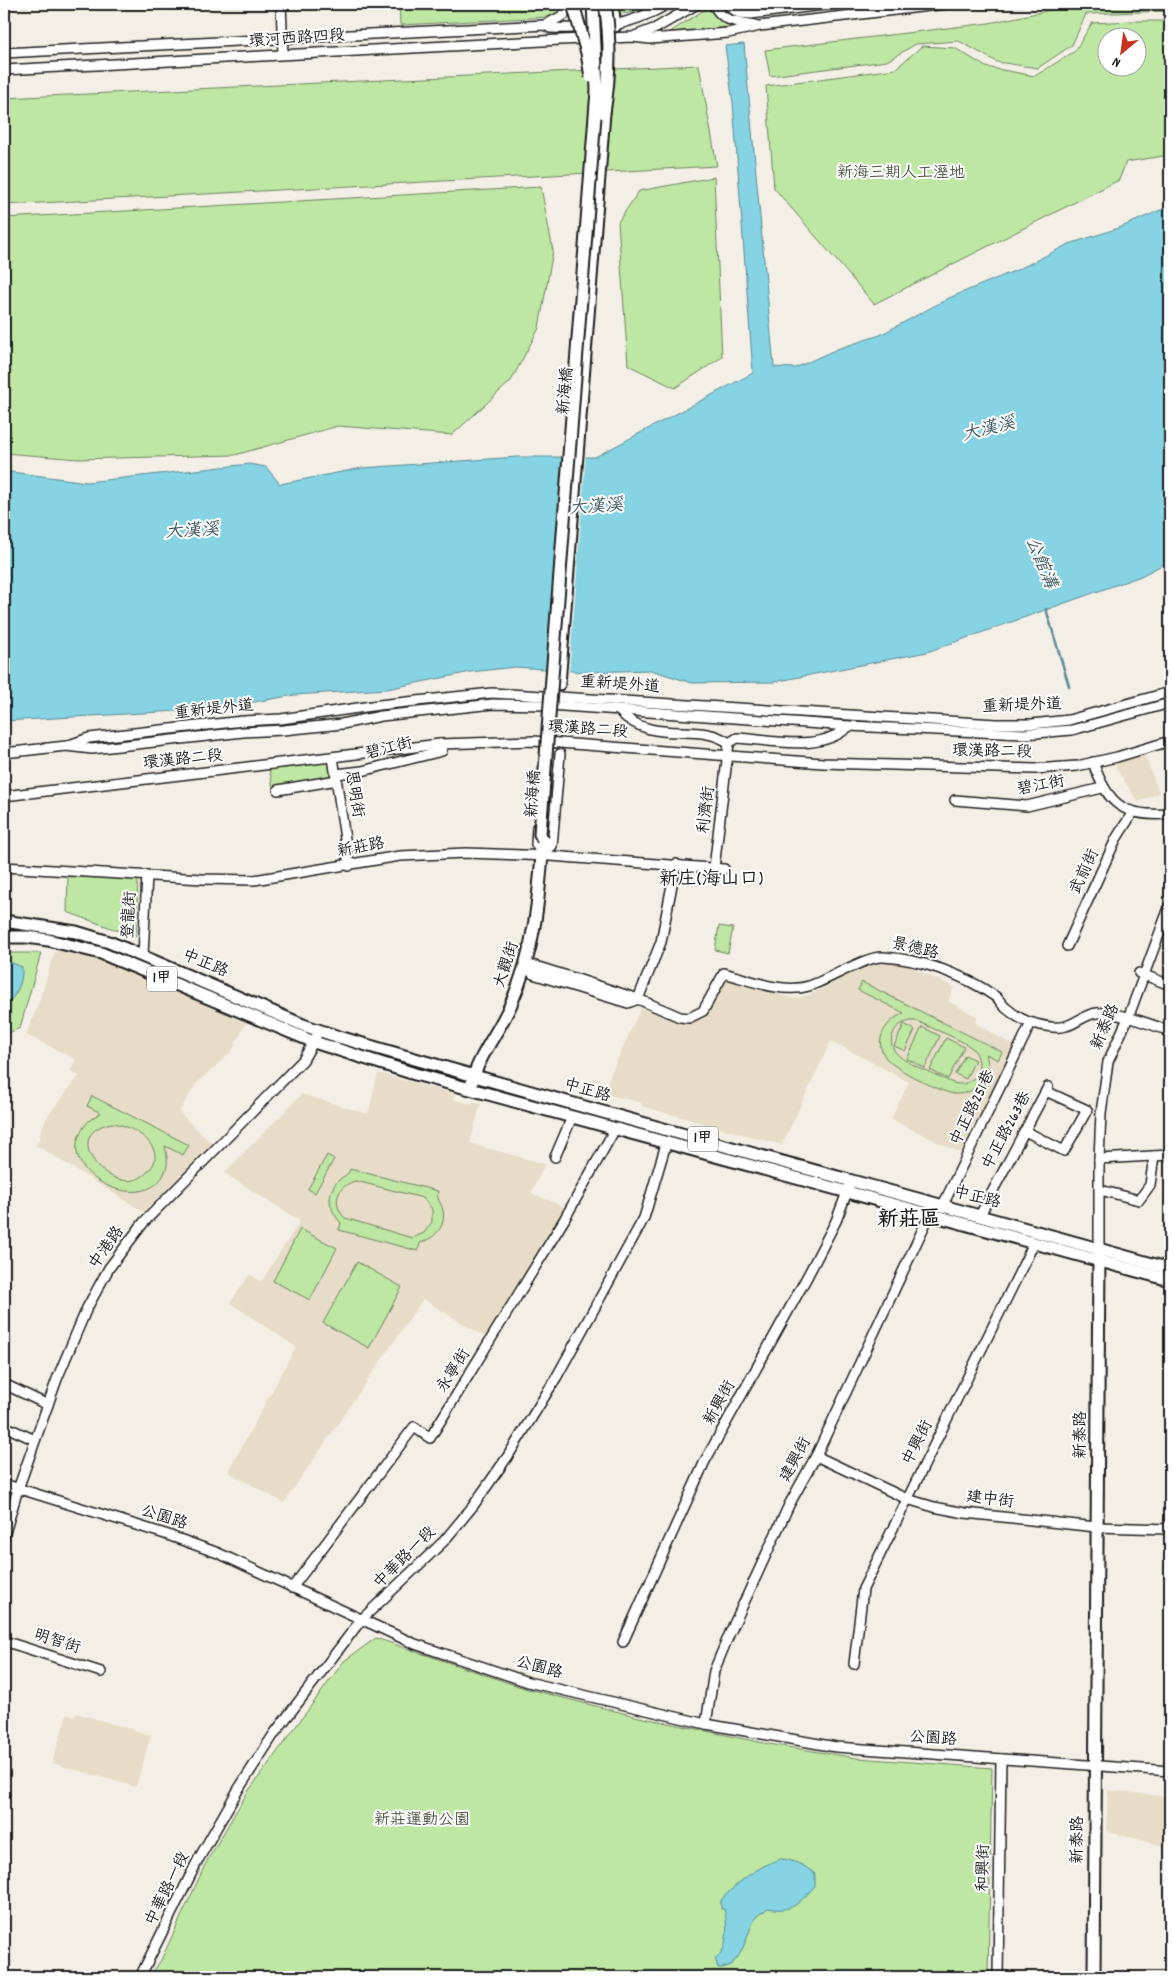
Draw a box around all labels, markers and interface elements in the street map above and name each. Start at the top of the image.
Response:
street label: 環河西路四段 [248,24,346,54]
north arrow [1096,28,1146,78]
text: N [1109,51,1125,72]
park label: 新海三期人工溼地 [837,162,965,185]
street label: 新海橋 [552,366,580,416]
water label: 大漢溪 [960,411,1019,449]
water label: 大漢溪 [568,494,625,522]
water label: 大漢溪 [164,518,221,546]
water label: 公館溝 [1018,533,1063,595]
street label: 重新堤外道 [579,671,661,699]
street label: 重新堤外道 [982,693,1062,719]
street label: 重新堤外道 [173,694,255,726]
street label: 環漢路二段 [547,716,629,744]
street label: 碧江街 [363,732,415,766]
street label: 環漢路二段 [952,740,1032,764]
street label: 環漢路二段 [142,744,224,776]
street label: 思明街 [339,768,369,820]
street label: 新海橋 [521,769,547,819]
street label: 碧江街 [1015,770,1067,802]
street label: 利濟街 [693,785,721,835]
street label: 新莊路 [335,832,387,864]
street label: 武前街 [1064,845,1106,899]
district label: 新庄(海山口) [659,867,763,894]
street label: 登龍街 [117,890,143,940]
street label: 景德路 [889,932,941,966]
street label: 大觀街 [489,939,525,991]
street label: 中正路 [178,944,232,984]
road number: 1甲 [147,966,177,992]
street label: 新泰路 [1086,1000,1126,1054]
street label: 中正路251巷 [945,1066,1001,1150]
street label: 中正路 [561,1073,613,1109]
street label: 中正路263巷 [977,1088,1037,1174]
road number: 1甲 [688,1126,718,1152]
street label: 中正路 [951,1181,1003,1215]
district label: 新莊區 [878,1206,941,1236]
street label: 中港路 [84,1222,130,1274]
street label: 永寧街 [432,1345,476,1397]
street label: 新興街 [698,1376,742,1430]
street label: 新泰路 [1070,1411,1093,1459]
street label: 中興街 [897,1416,939,1470]
street label: 建興街 [775,1433,817,1487]
street label: 建中街 [965,1486,1015,1514]
street label: 公園路 [138,1500,190,1536]
street label: 中華路一段 [369,1522,441,1594]
street label: 明智街 [31,1624,83,1660]
street label: 公園路 [513,1651,565,1685]
street label: 公園路 [908,1726,958,1752]
park label: 新莊運動公園 [374,1809,470,1832]
street label: 新泰路 [1067,1816,1090,1864]
street label: 和興街 [972,1844,996,1892]
street label: 中華路一段 [140,1848,196,1930]

